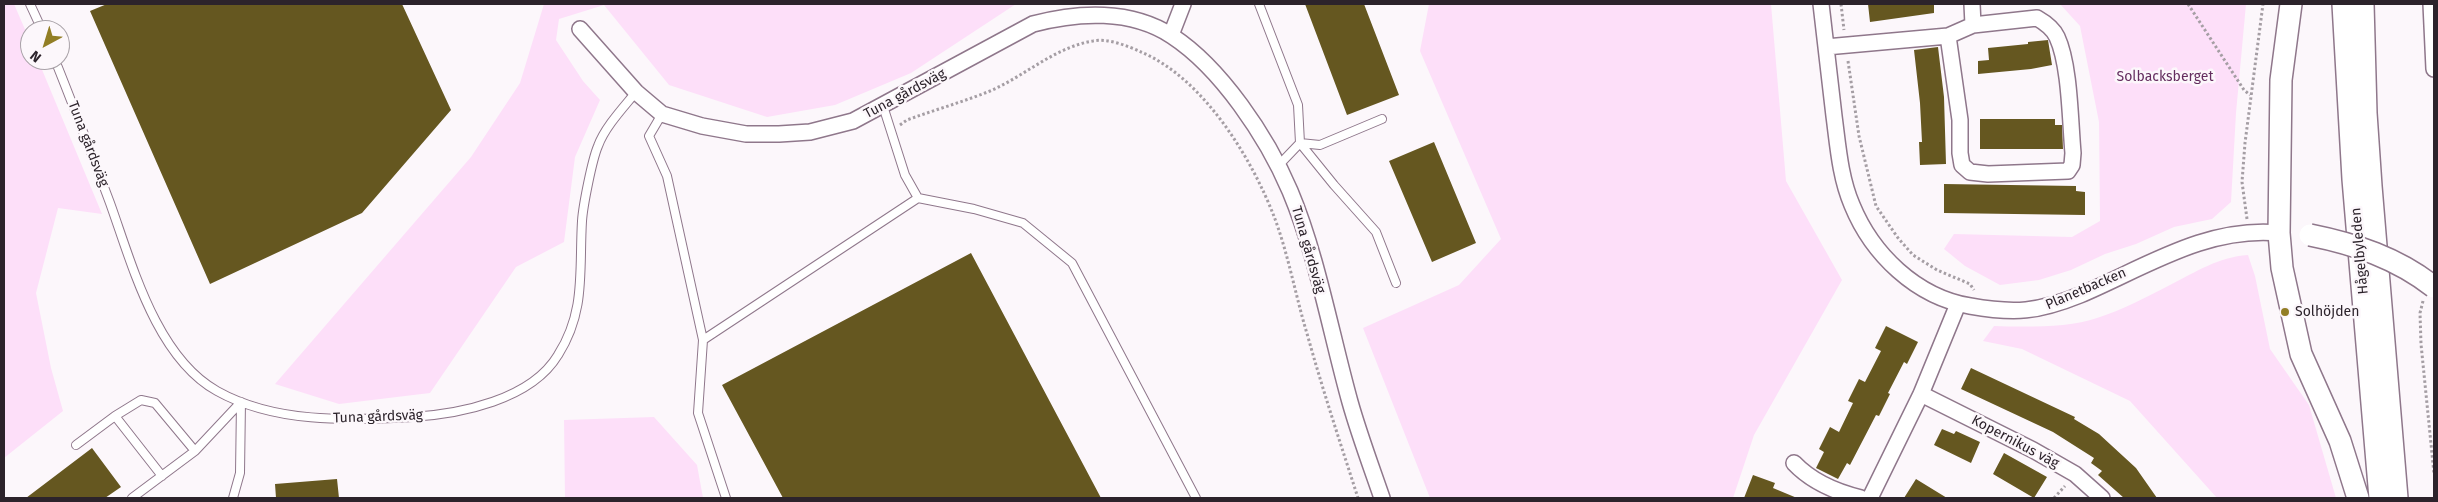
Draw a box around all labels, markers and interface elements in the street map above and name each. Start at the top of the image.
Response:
north arrow [20,20,70,70]
text: N [27,47,45,66]
street label: Tuna gårdsväg [861,65,949,123]
park label: Solbacksberget [2117,69,2213,85]
street label: Tuna gårdsväg [64,99,112,189]
street label: Tuna gårdsväg [1288,204,1328,296]
street label: Hågelbyleden [2348,207,2372,295]
street label: Planetbacken [2043,264,2129,314]
place label: Solhöjden [2295,304,2359,320]
marker: Solhöjden [2279,306,2291,318]
street label: Tuna gårdsväg [333,407,423,427]
street label: Kopernikus väg [1968,412,2062,472]

